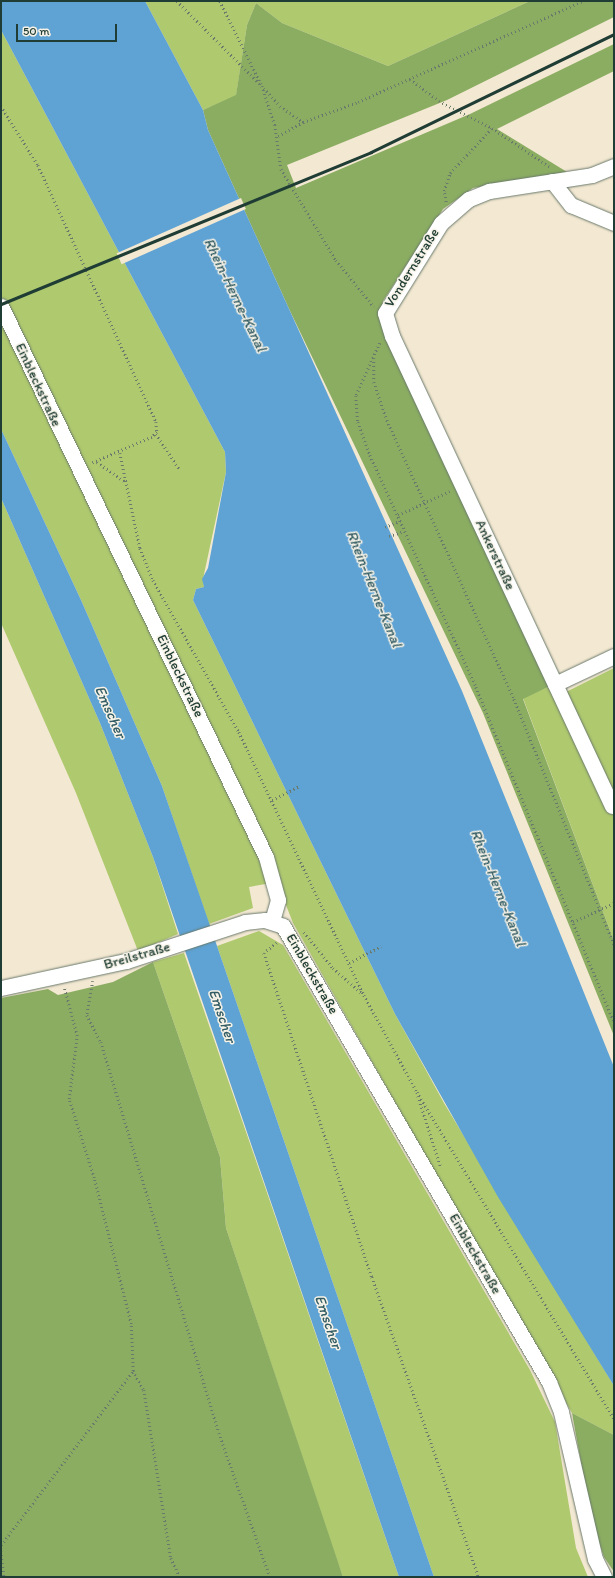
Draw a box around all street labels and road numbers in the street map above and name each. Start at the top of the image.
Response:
street label: Vondernstraße [381,225,443,311]
street label: Einbleckstraße [11,341,65,429]
street label: Ankerstraße [471,517,519,593]
street label: Einbleckstraße [153,632,207,720]
street label: Einbleckstraße [282,931,342,1017]
street label: Breilstraße [102,939,172,973]
street label: Einbleckstraße [445,1211,505,1297]

